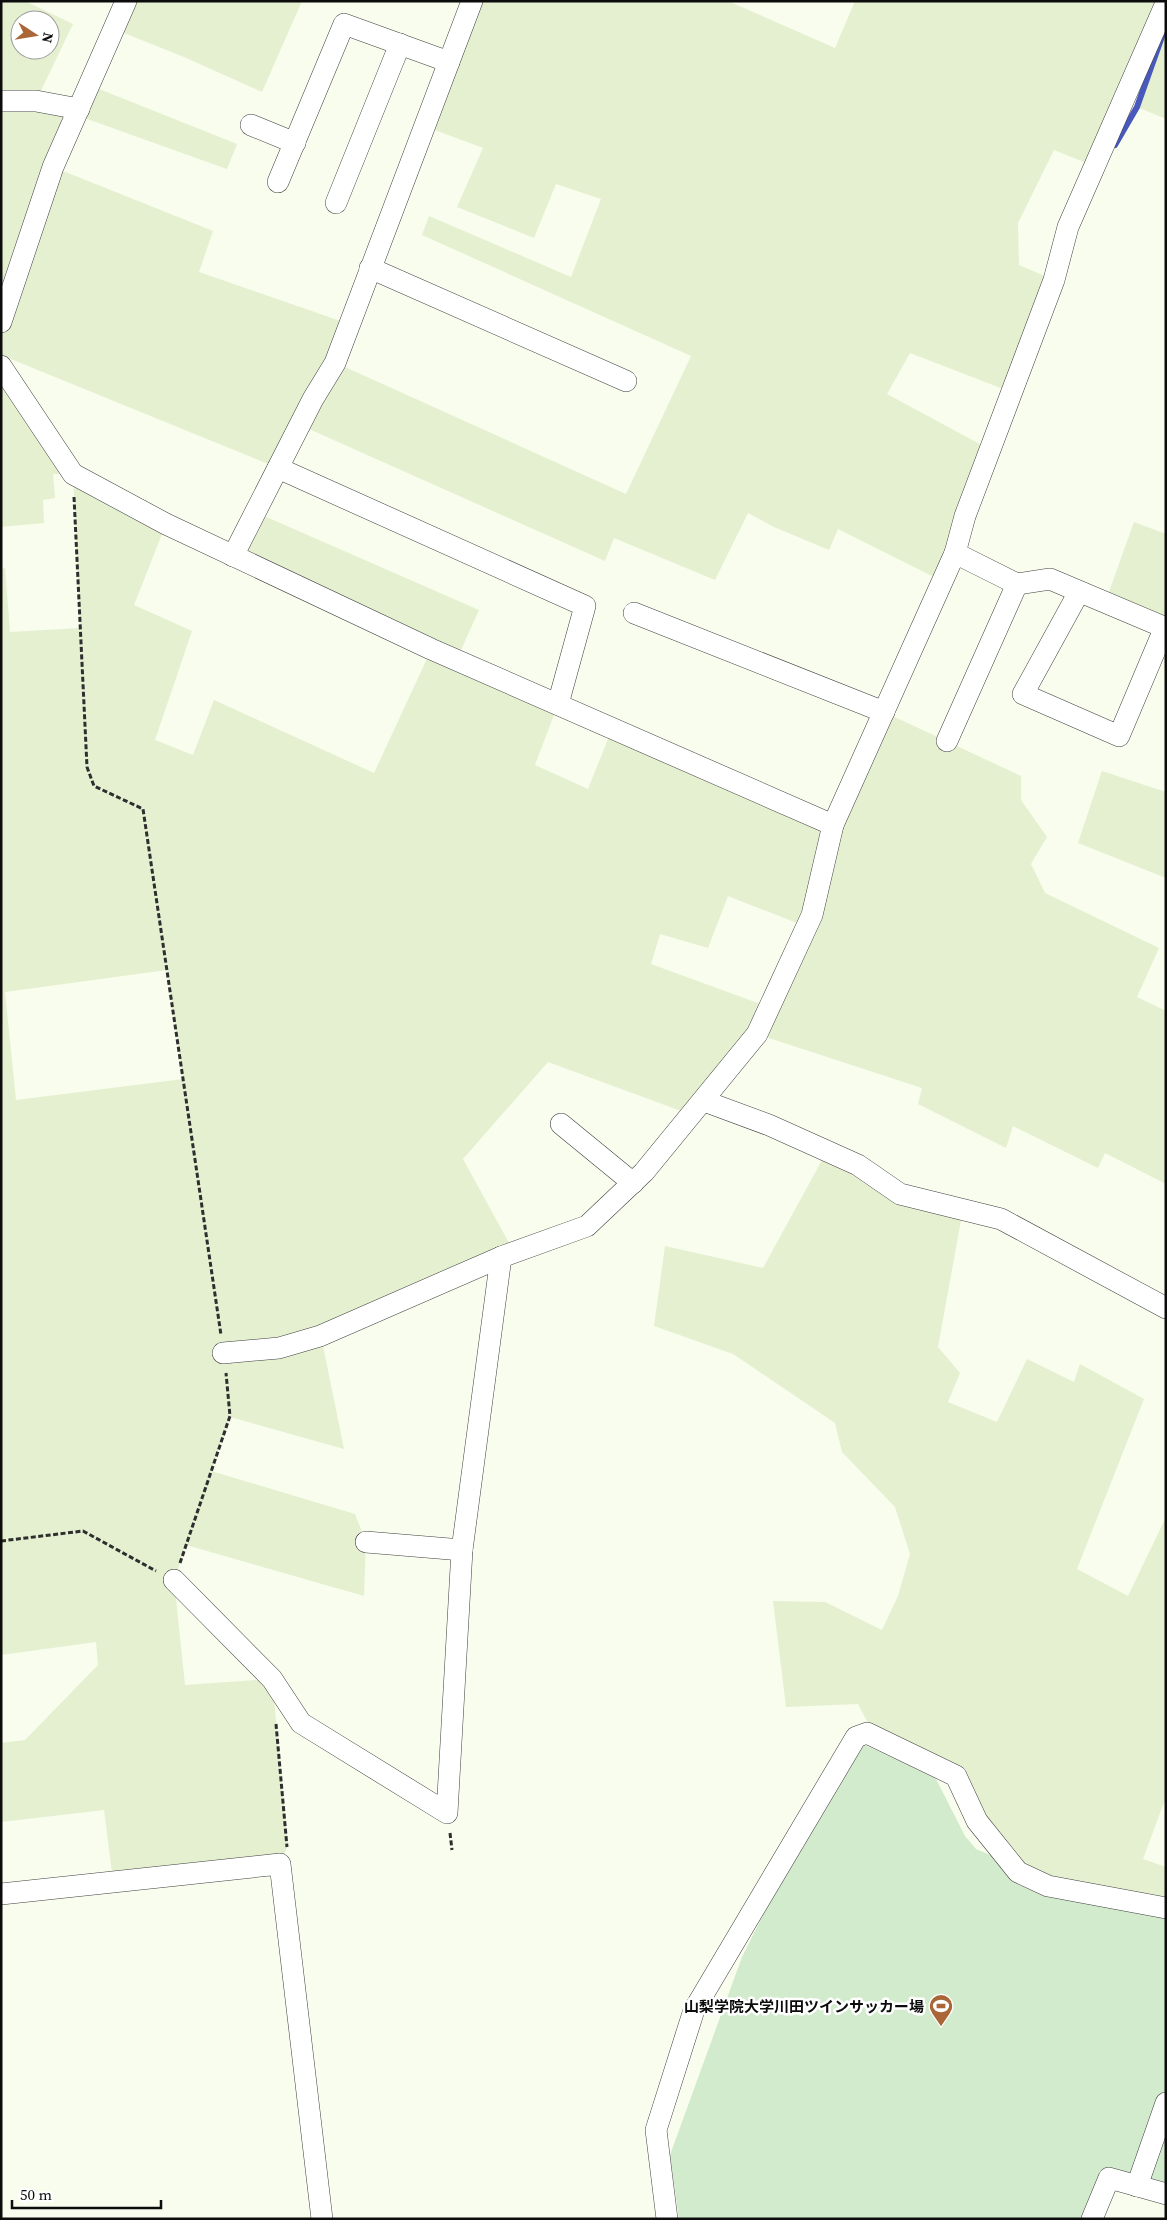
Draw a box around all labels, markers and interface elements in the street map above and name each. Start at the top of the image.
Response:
north arrow [10,10,60,60]
text: N [37,31,59,45]
sports icon: 山梨学院大学川田ツインサッカー場 [928,1993,954,2027]
place label: 山梨学院大学川田ツインサッカー場 [684,1996,924,2017]
scale bar [12,2178,161,2210]
text: 50 m [20,2184,52,2205]

